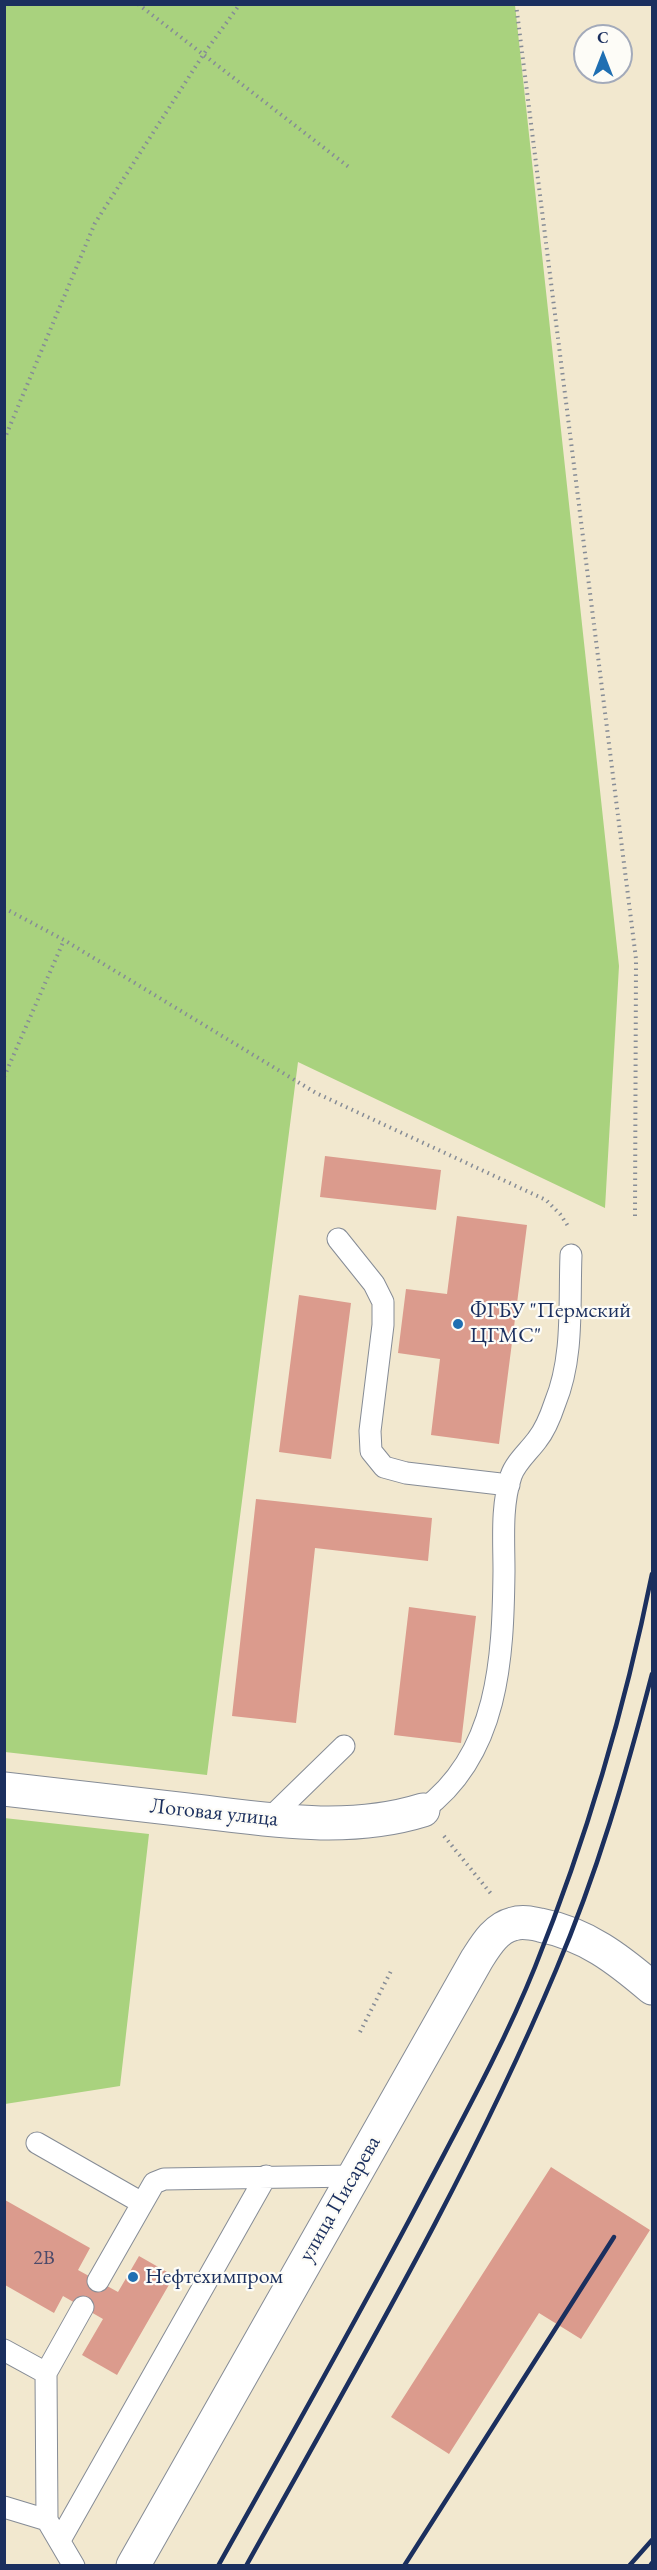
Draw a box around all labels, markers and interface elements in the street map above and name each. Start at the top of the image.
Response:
north arrow [573,24,633,84]
text: С [597,27,609,48]
place label: ФГБУ "Пермский ЦГМС" [470,1298,631,1350]
marker: ФГБУ "Пермский ЦГМС" [451,1317,465,1331]
street label: Логовая улица [149,1793,279,1833]
street label: улица Писарева [293,2131,387,2267]
house number: 2В [33,2247,55,2271]
place label: Нефтехимпром [145,2264,283,2290]
marker: Нефтехимпром [126,2270,140,2284]

